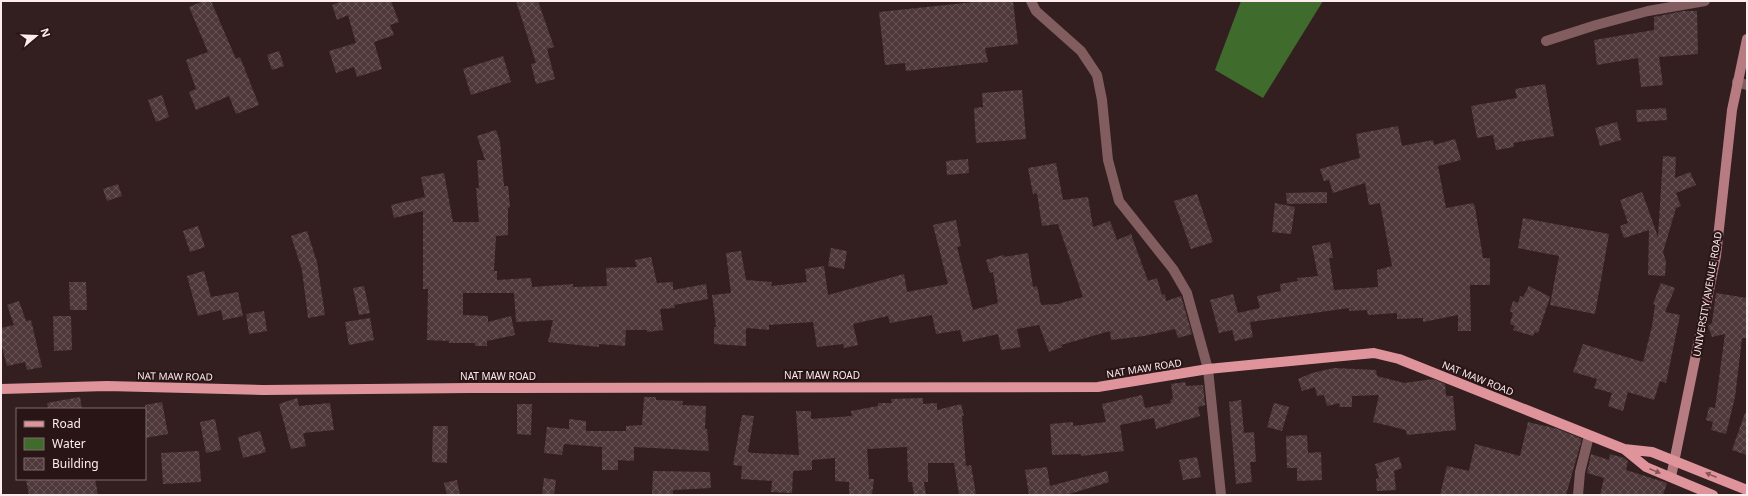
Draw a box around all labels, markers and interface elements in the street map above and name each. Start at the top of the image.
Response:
north arrow [16,16,56,56]
text: N [37,26,54,39]
street label: UNIVERSITY AVENUE ROAD [1689,230,1725,358]
street label: NAT MAW ROAD [1105,355,1183,381]
street label: NAT MAW ROAD [1440,357,1516,399]
street label: NAT MAW ROAD [137,368,213,384]
street label: NAT MAW ROAD [784,368,860,382]
street label: NAT MAW ROAD [460,369,536,383]
legend [16,408,146,480]
text: Road [52,415,81,432]
text: Water [52,435,86,452]
text: Building [52,455,99,472]
one-way arrow [1650,468,1661,474]
one-way arrow [1704,472,1716,478]

